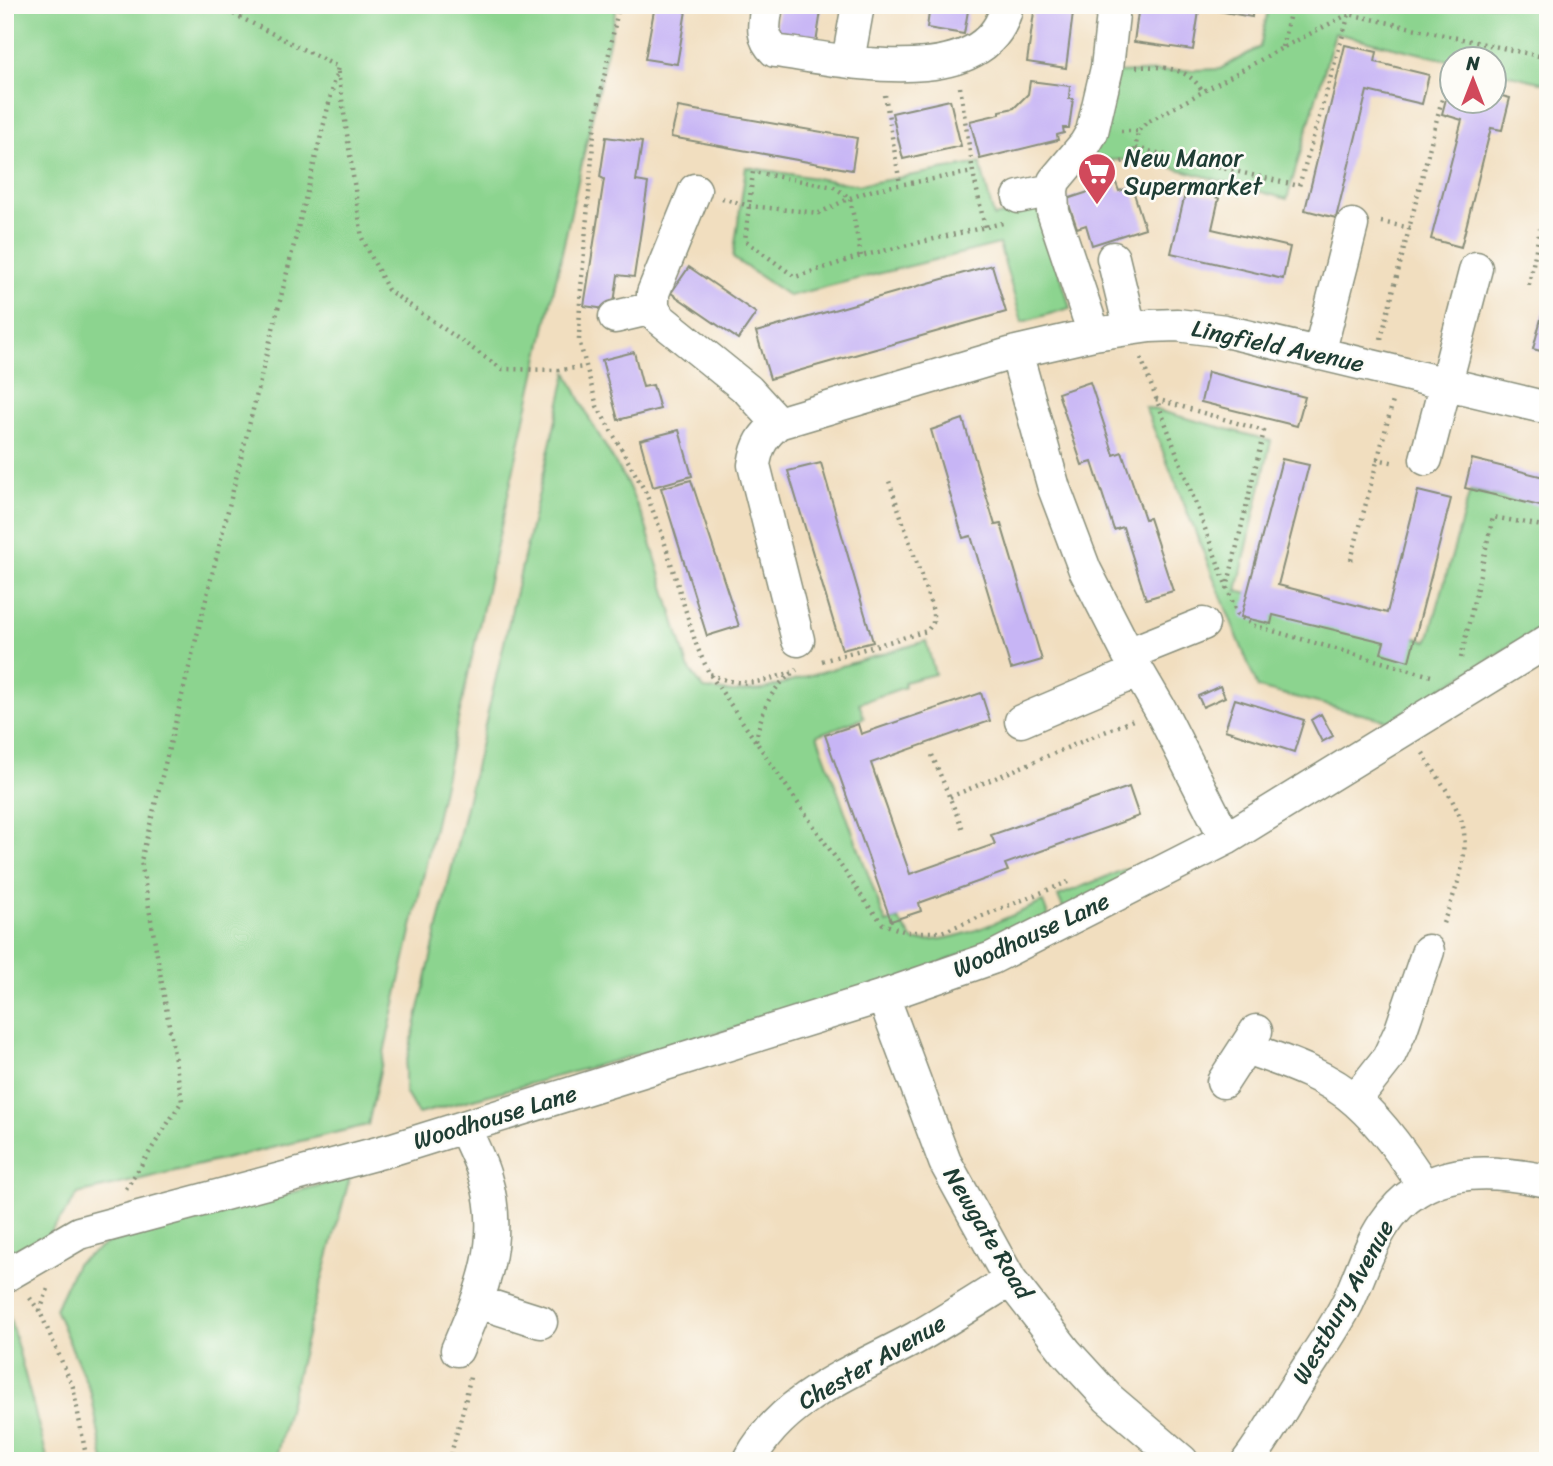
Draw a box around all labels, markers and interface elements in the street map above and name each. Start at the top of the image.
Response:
north arrow [1438,46,1508,116]
text: N [1465,47,1480,80]
place label: New Manor Supermarket [1124,137,1263,207]
supermarket icon: New Manor Supermarket [1076,151,1118,206]
street label: Lingfield Avenue [1188,307,1368,385]
street label: Woodhouse Lane [945,880,1117,990]
street label: Woodhouse Lane [408,1072,582,1162]
street label: Newgate Road [932,1158,1045,1310]
street label: Westbury Avenue [1280,1212,1406,1392]
street label: Chester Avenue [790,1302,954,1422]

